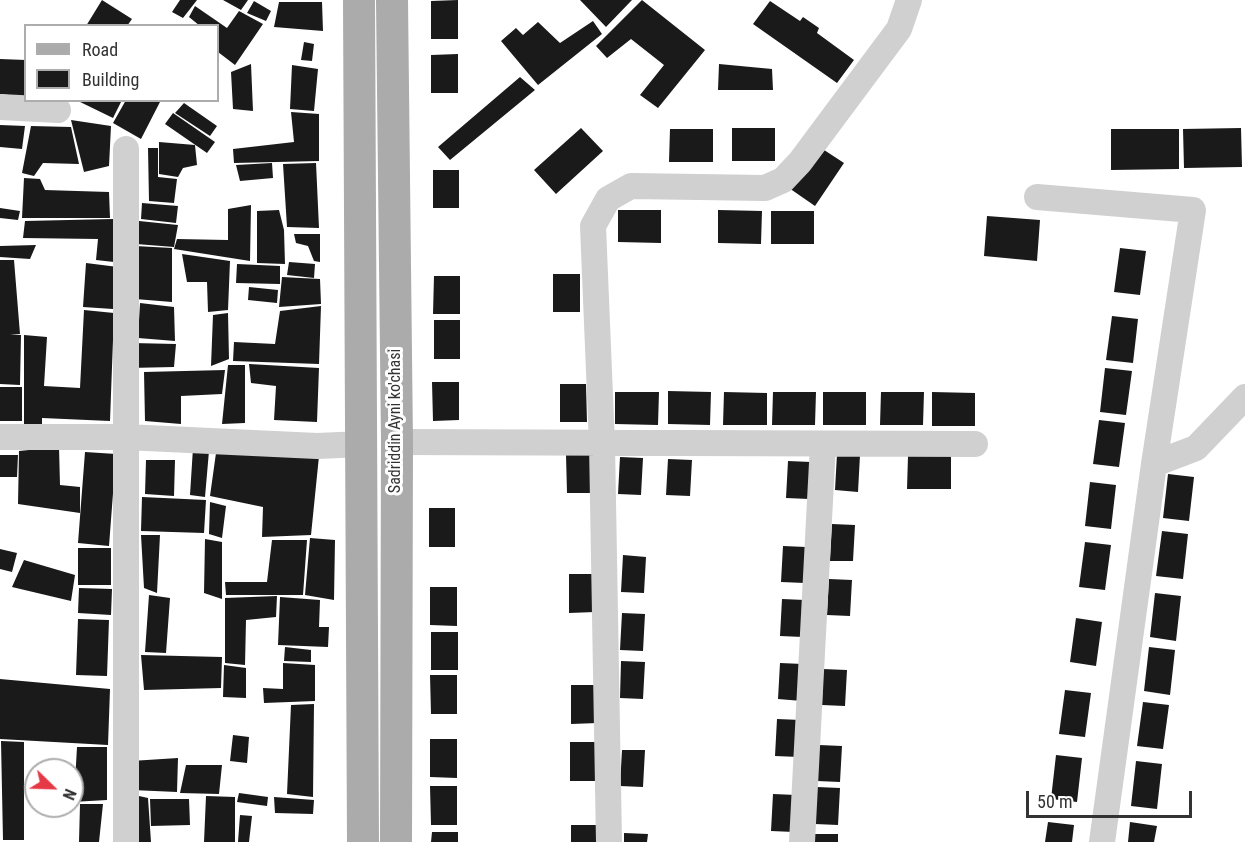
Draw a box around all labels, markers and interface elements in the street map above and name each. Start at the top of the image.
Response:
legend [24,24,219,102]
text: Road [82,39,118,60]
text: Building [82,69,139,90]
street label: Sadriddin Ayni ko'chasi [386,349,406,493]
north arrow [24,758,84,818]
scale bar [1029,779,1196,817]
text: N [59,786,80,803]
text: 50 m [1037,791,1072,812]

